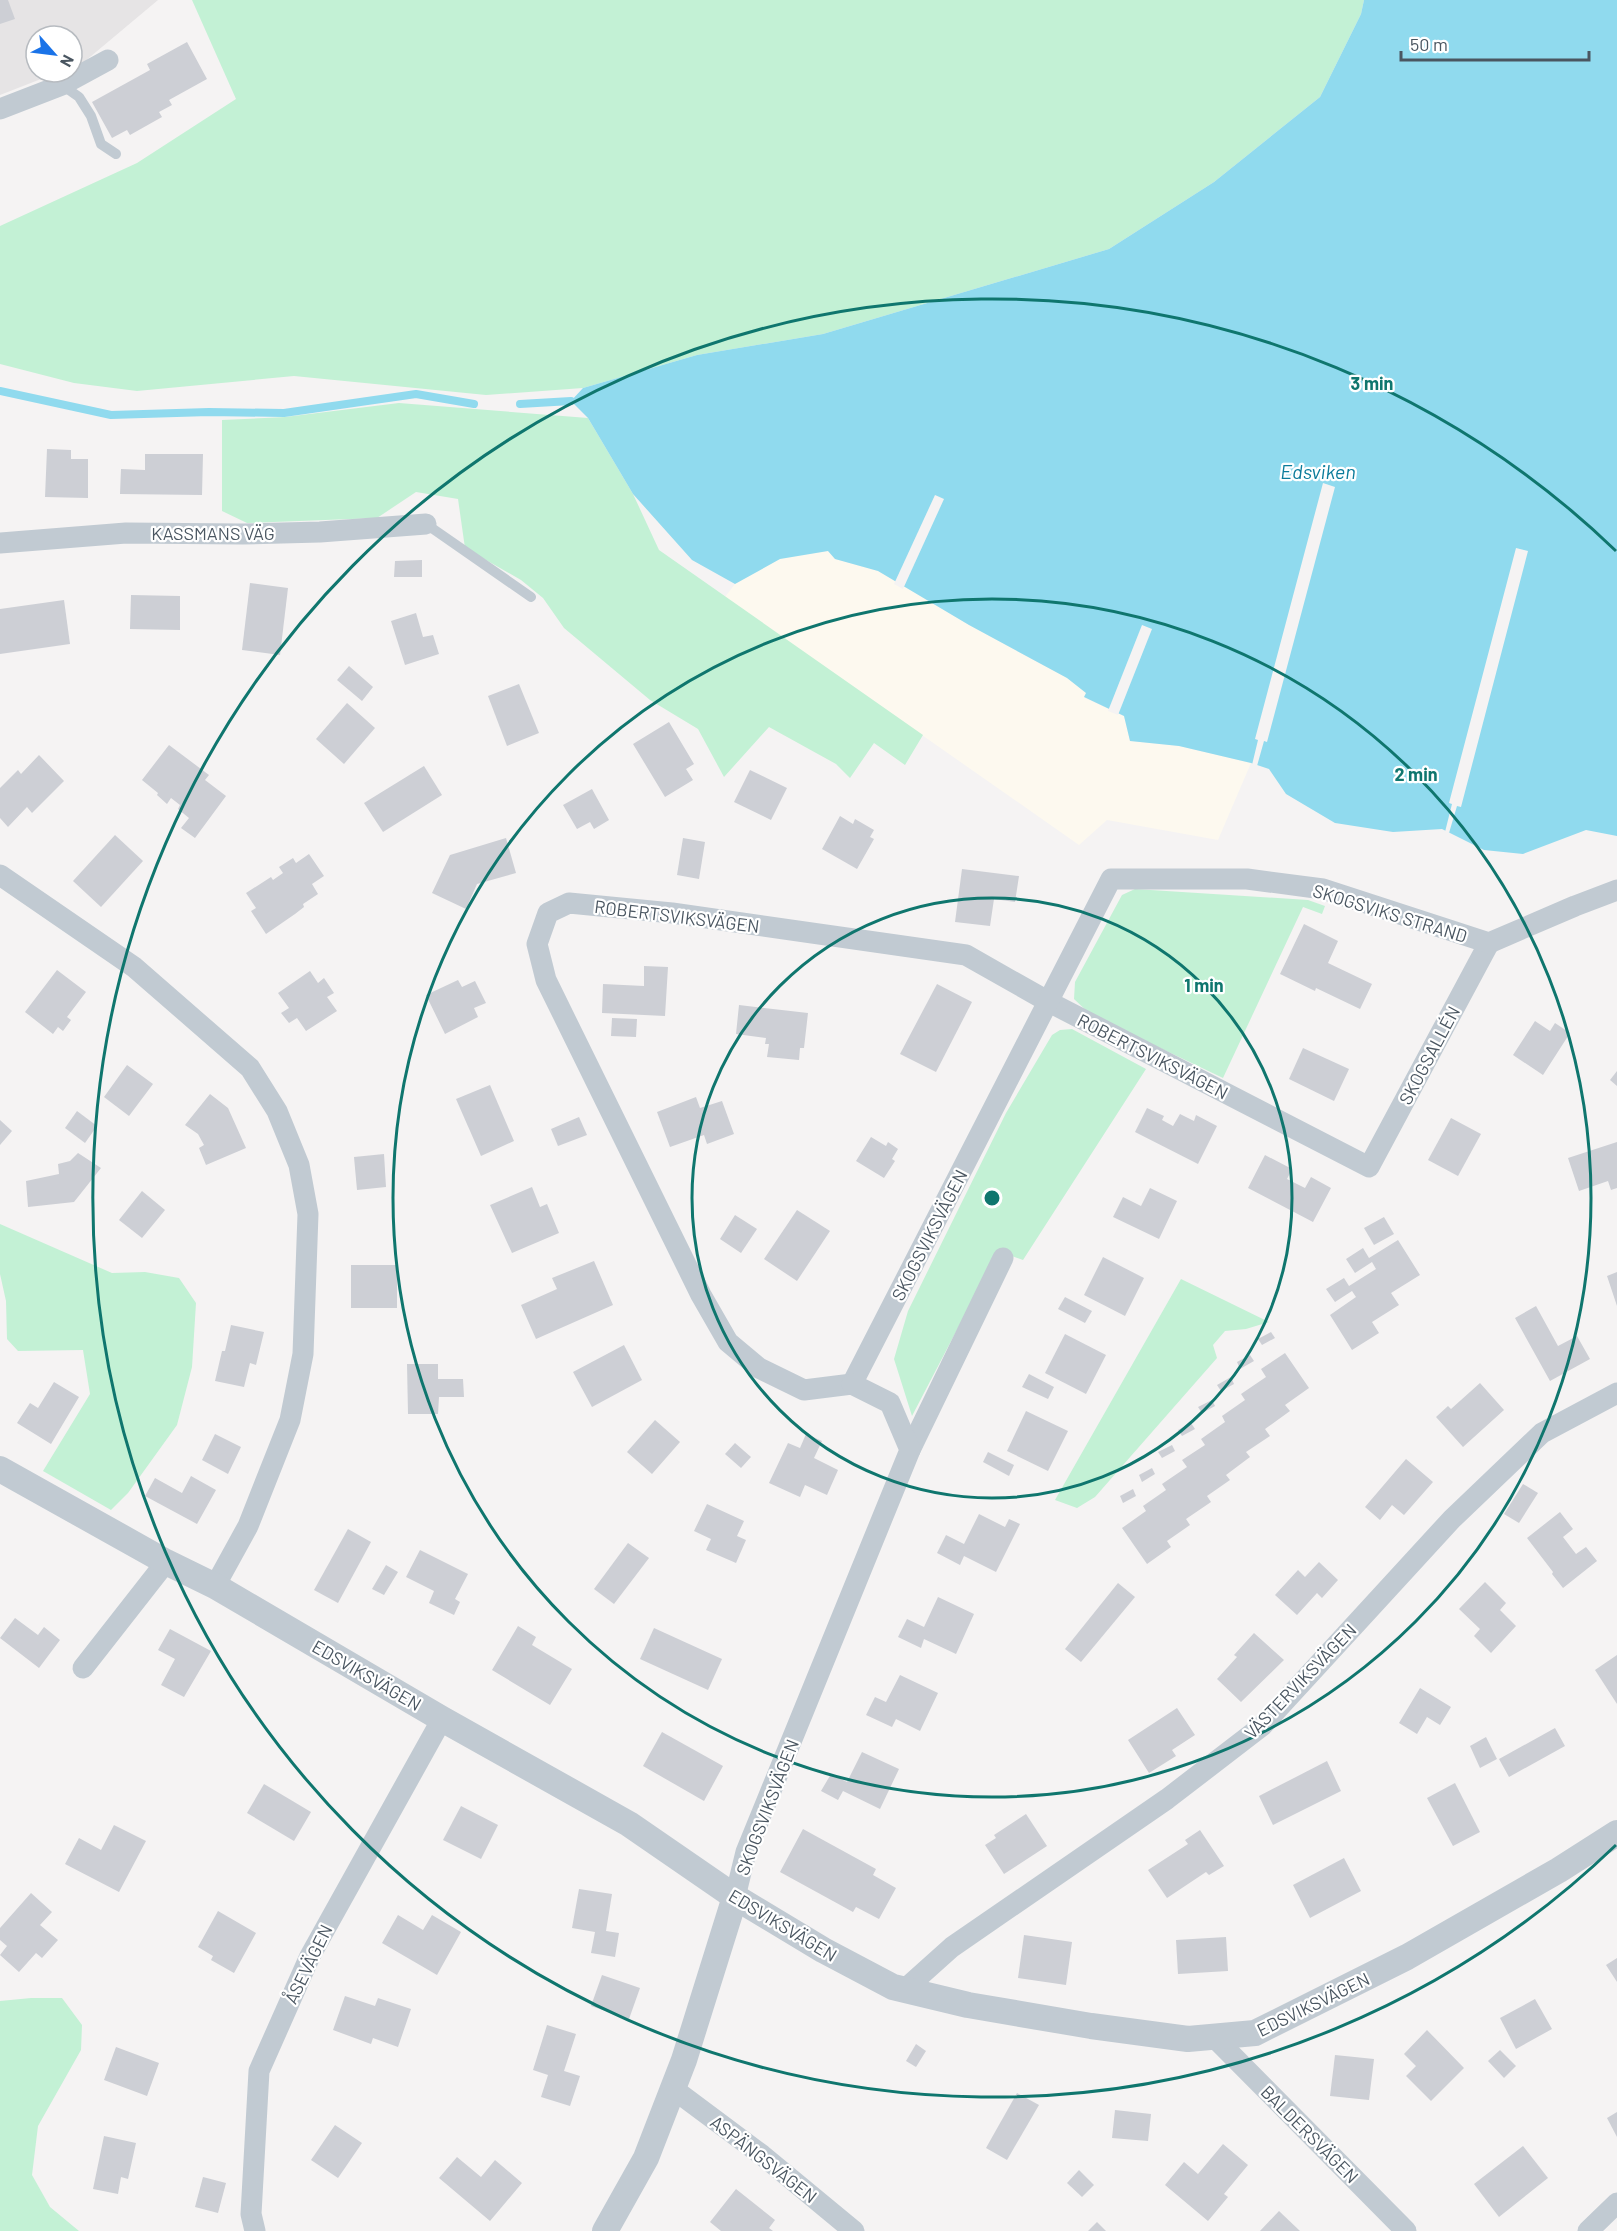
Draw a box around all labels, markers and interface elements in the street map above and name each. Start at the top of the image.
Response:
north arrow [24,24,84,84]
scale bar [1401,24,1588,62]
text: 50 m [1410,33,1448,55]
text: N [57,52,79,70]
text: 3 min [1351,372,1393,394]
water label: Edsviken [1280,459,1356,483]
street label: KASSMANS VÄG [151,522,275,544]
text: 2 min [1394,763,1438,785]
street label: SKOGSVIKS STRAND [1310,879,1470,947]
street label: ROBERTSVIKSVÄGEN [593,895,761,937]
text: 1 min [1184,974,1224,996]
street label: SKOGSALLÉN [1394,1002,1464,1108]
street label: ROBERTSVIKSVÄGEN [1074,1008,1232,1104]
street label: SKOGSVIKSVÄGEN [886,1166,972,1304]
centre of rings [982,1188,1002,1208]
street label: VÄSTERVIKSVÄGEN [1239,1619,1361,1743]
street label: EDSVIKSVÄGEN [308,1635,426,1715]
street label: SKOGSVIKSVÄGEN [731,1736,803,1878]
street label: EDSVIKSVÄGEN [725,1884,841,1966]
street label: ÅSEVÄGEN [279,1921,337,2007]
street label: EDSVIKSVÄGEN [1253,1967,1373,2041]
street label: BALDERSVÄGEN [1257,2081,1363,2187]
street label: ASPÄNGSVÄGEN [706,2111,822,2207]

